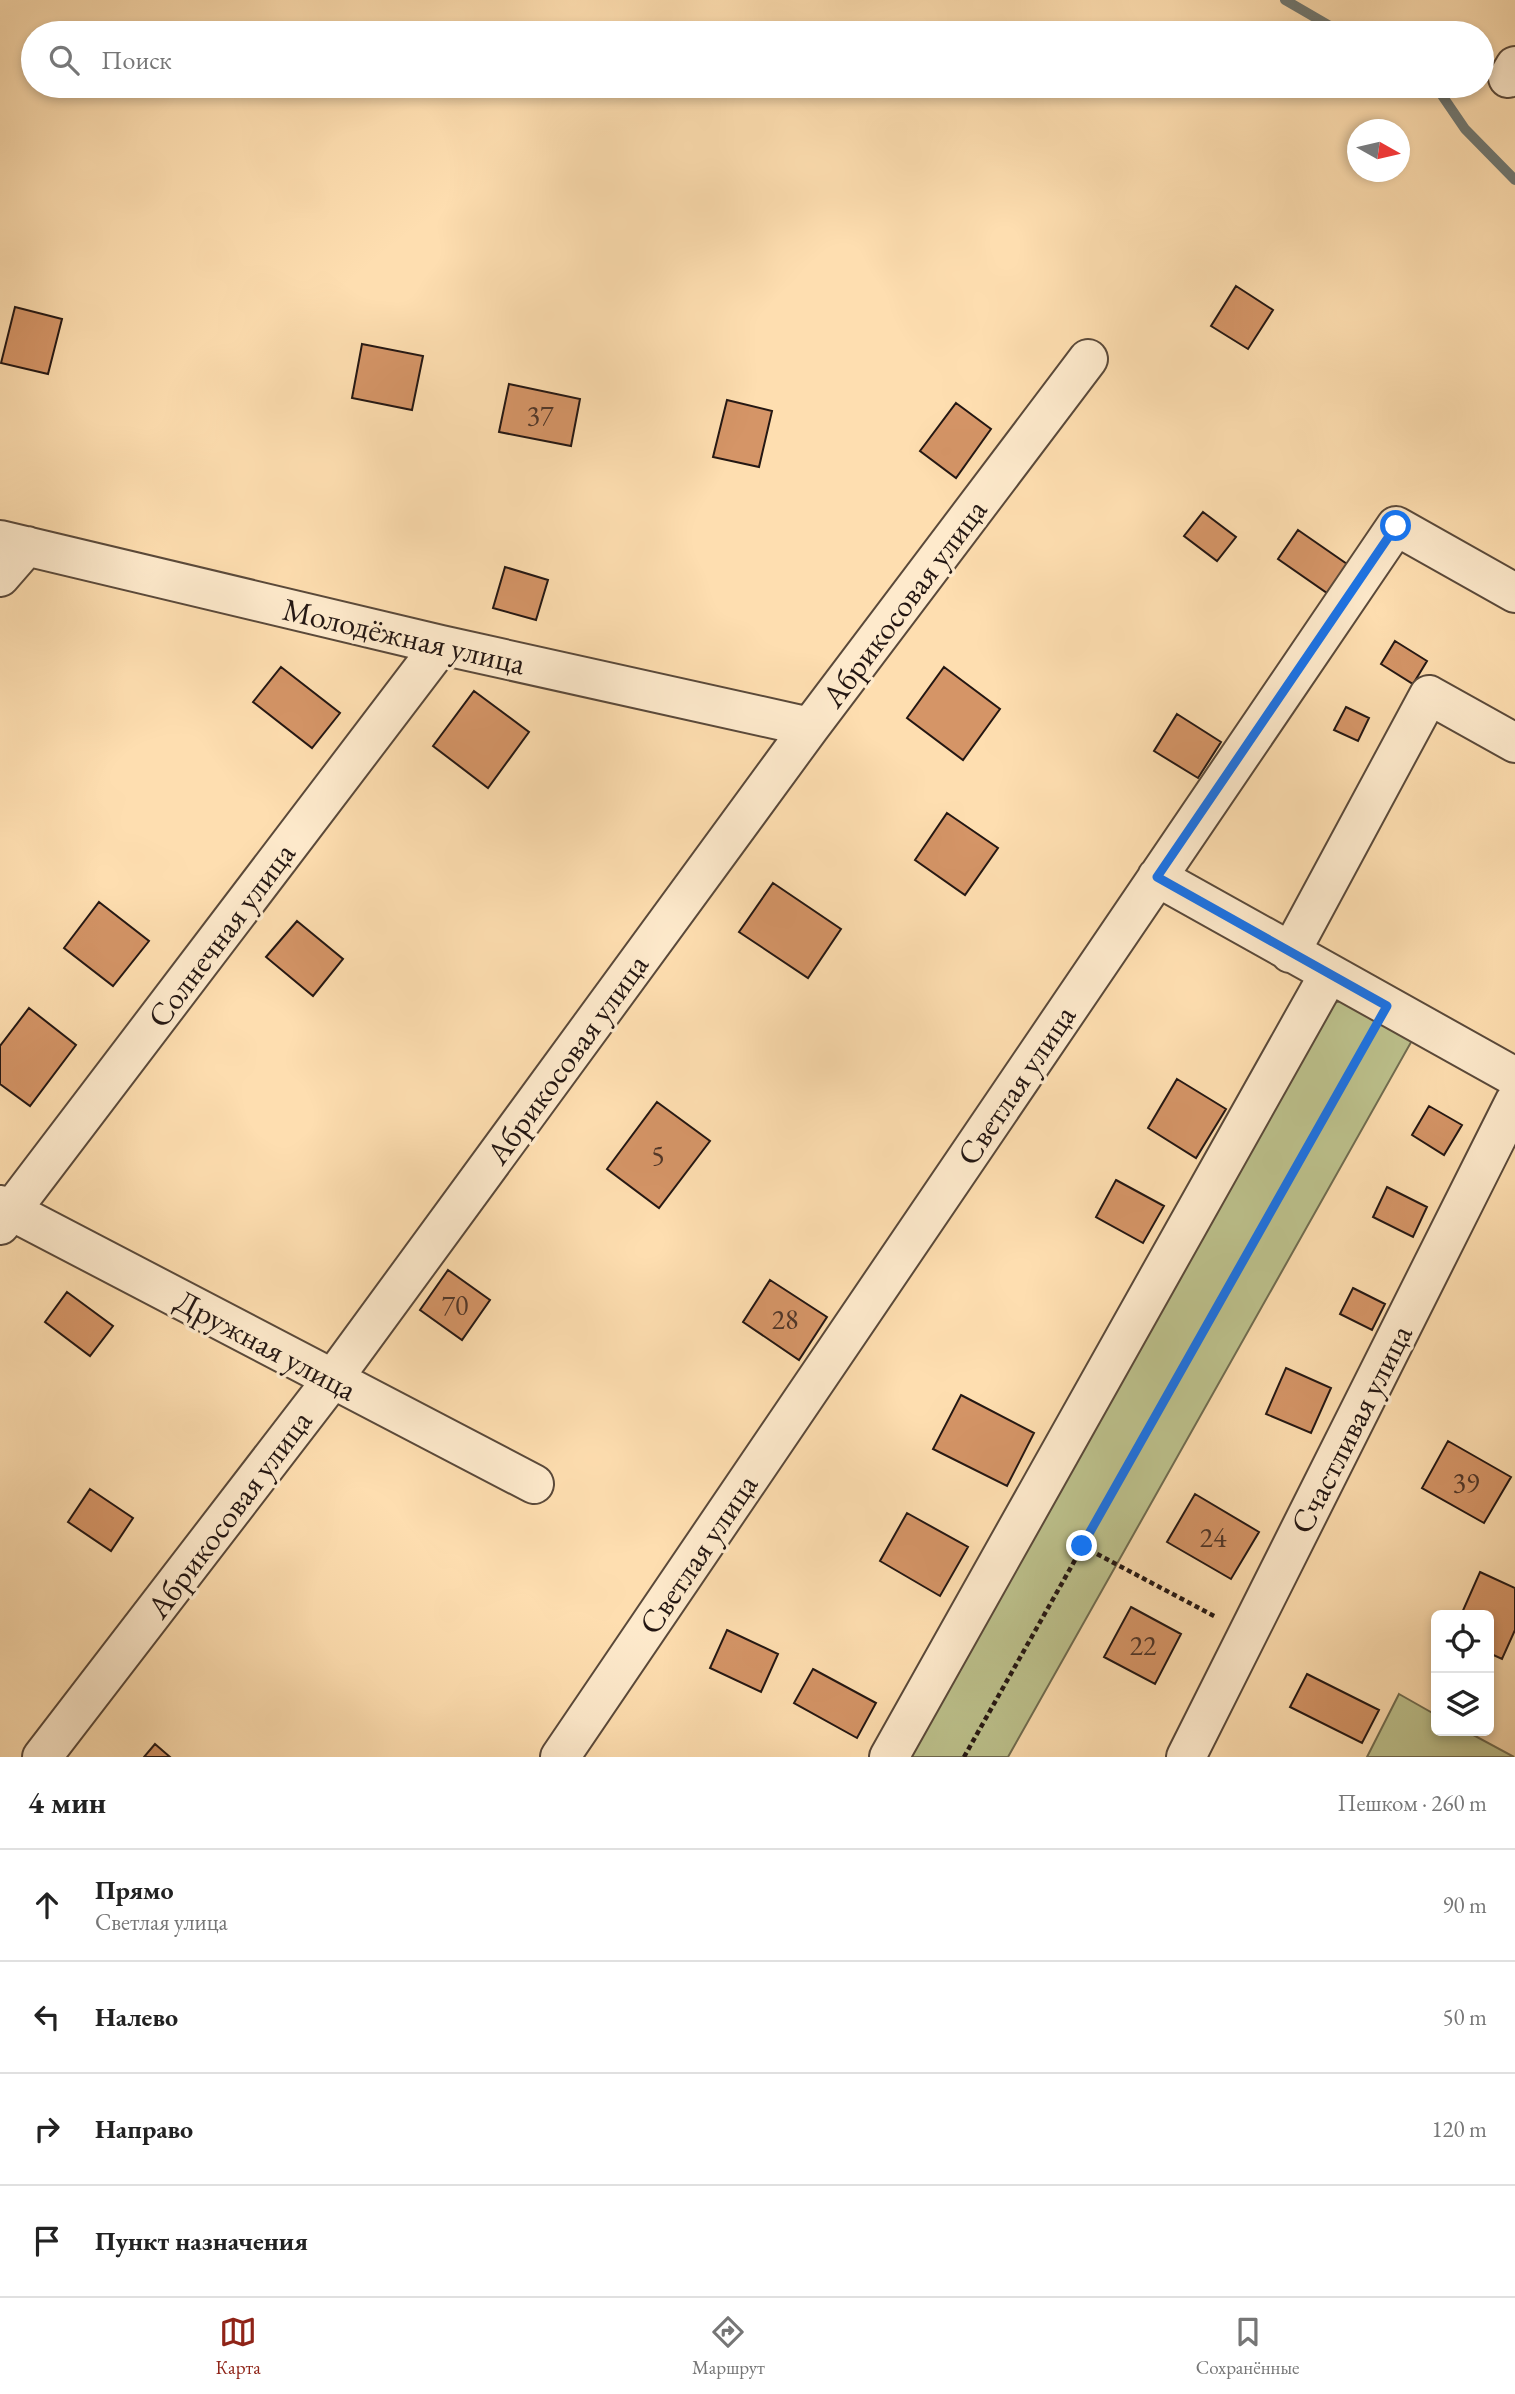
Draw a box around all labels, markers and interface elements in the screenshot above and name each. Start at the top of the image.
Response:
search box [21,21,1494,98]
icon: search [45,41,83,79]
text: Поиск [101,43,172,77]
north arrow [1347,119,1410,182]
house number: 37 [527,397,554,433]
street label: Абрикосовая улица [811,490,996,716]
route start [1380,510,1411,541]
street label: Молодёжная улица [279,588,530,684]
street label: Солнечная улица [138,834,305,1036]
street label: Абрикосовая улица [476,945,658,1173]
street label: Светлая улица [947,997,1085,1173]
house number: 5 [651,1137,665,1173]
street label: Дружная улица [168,1280,364,1411]
house number: 70 [442,1287,468,1323]
house number: 28 [772,1301,798,1337]
street label: Счастливая улица [1280,1317,1422,1541]
street label: Абрикосовая улица [136,1401,321,1627]
house number: 39 [1453,1464,1479,1500]
street label: Светлая улица [629,1466,767,1642]
house number: 24 [1200,1519,1227,1555]
route end [1066,1530,1097,1561]
map controls [1431,1610,1494,1736]
button: locate [1431,1610,1494,1673]
house number: 22 [1130,1627,1157,1663]
button: layers [1431,1673,1494,1736]
text: 4 мин [28,1783,106,1822]
text: Пешком · 260 m [1338,1788,1487,1818]
text: Прямо [95,1873,174,1907]
icon: ahead [28,1886,66,1924]
text: 90 m [1442,1890,1487,1920]
text: Светлая улица [95,1907,228,1937]
icon: left [28,1998,66,2036]
text: Налево [95,2000,178,2034]
text: 50 m [1442,2002,1487,2032]
icon: right [28,2110,66,2148]
text: Направо [95,2112,193,2146]
text: 120 m [1431,2114,1487,2144]
icon: arrive [28,2222,66,2260]
text: Пункт назначения [95,2224,308,2258]
tab: Карта [216,2313,261,2380]
tab: Маршрут [692,2313,765,2380]
tab: Сохранённые [1196,2313,1299,2380]

